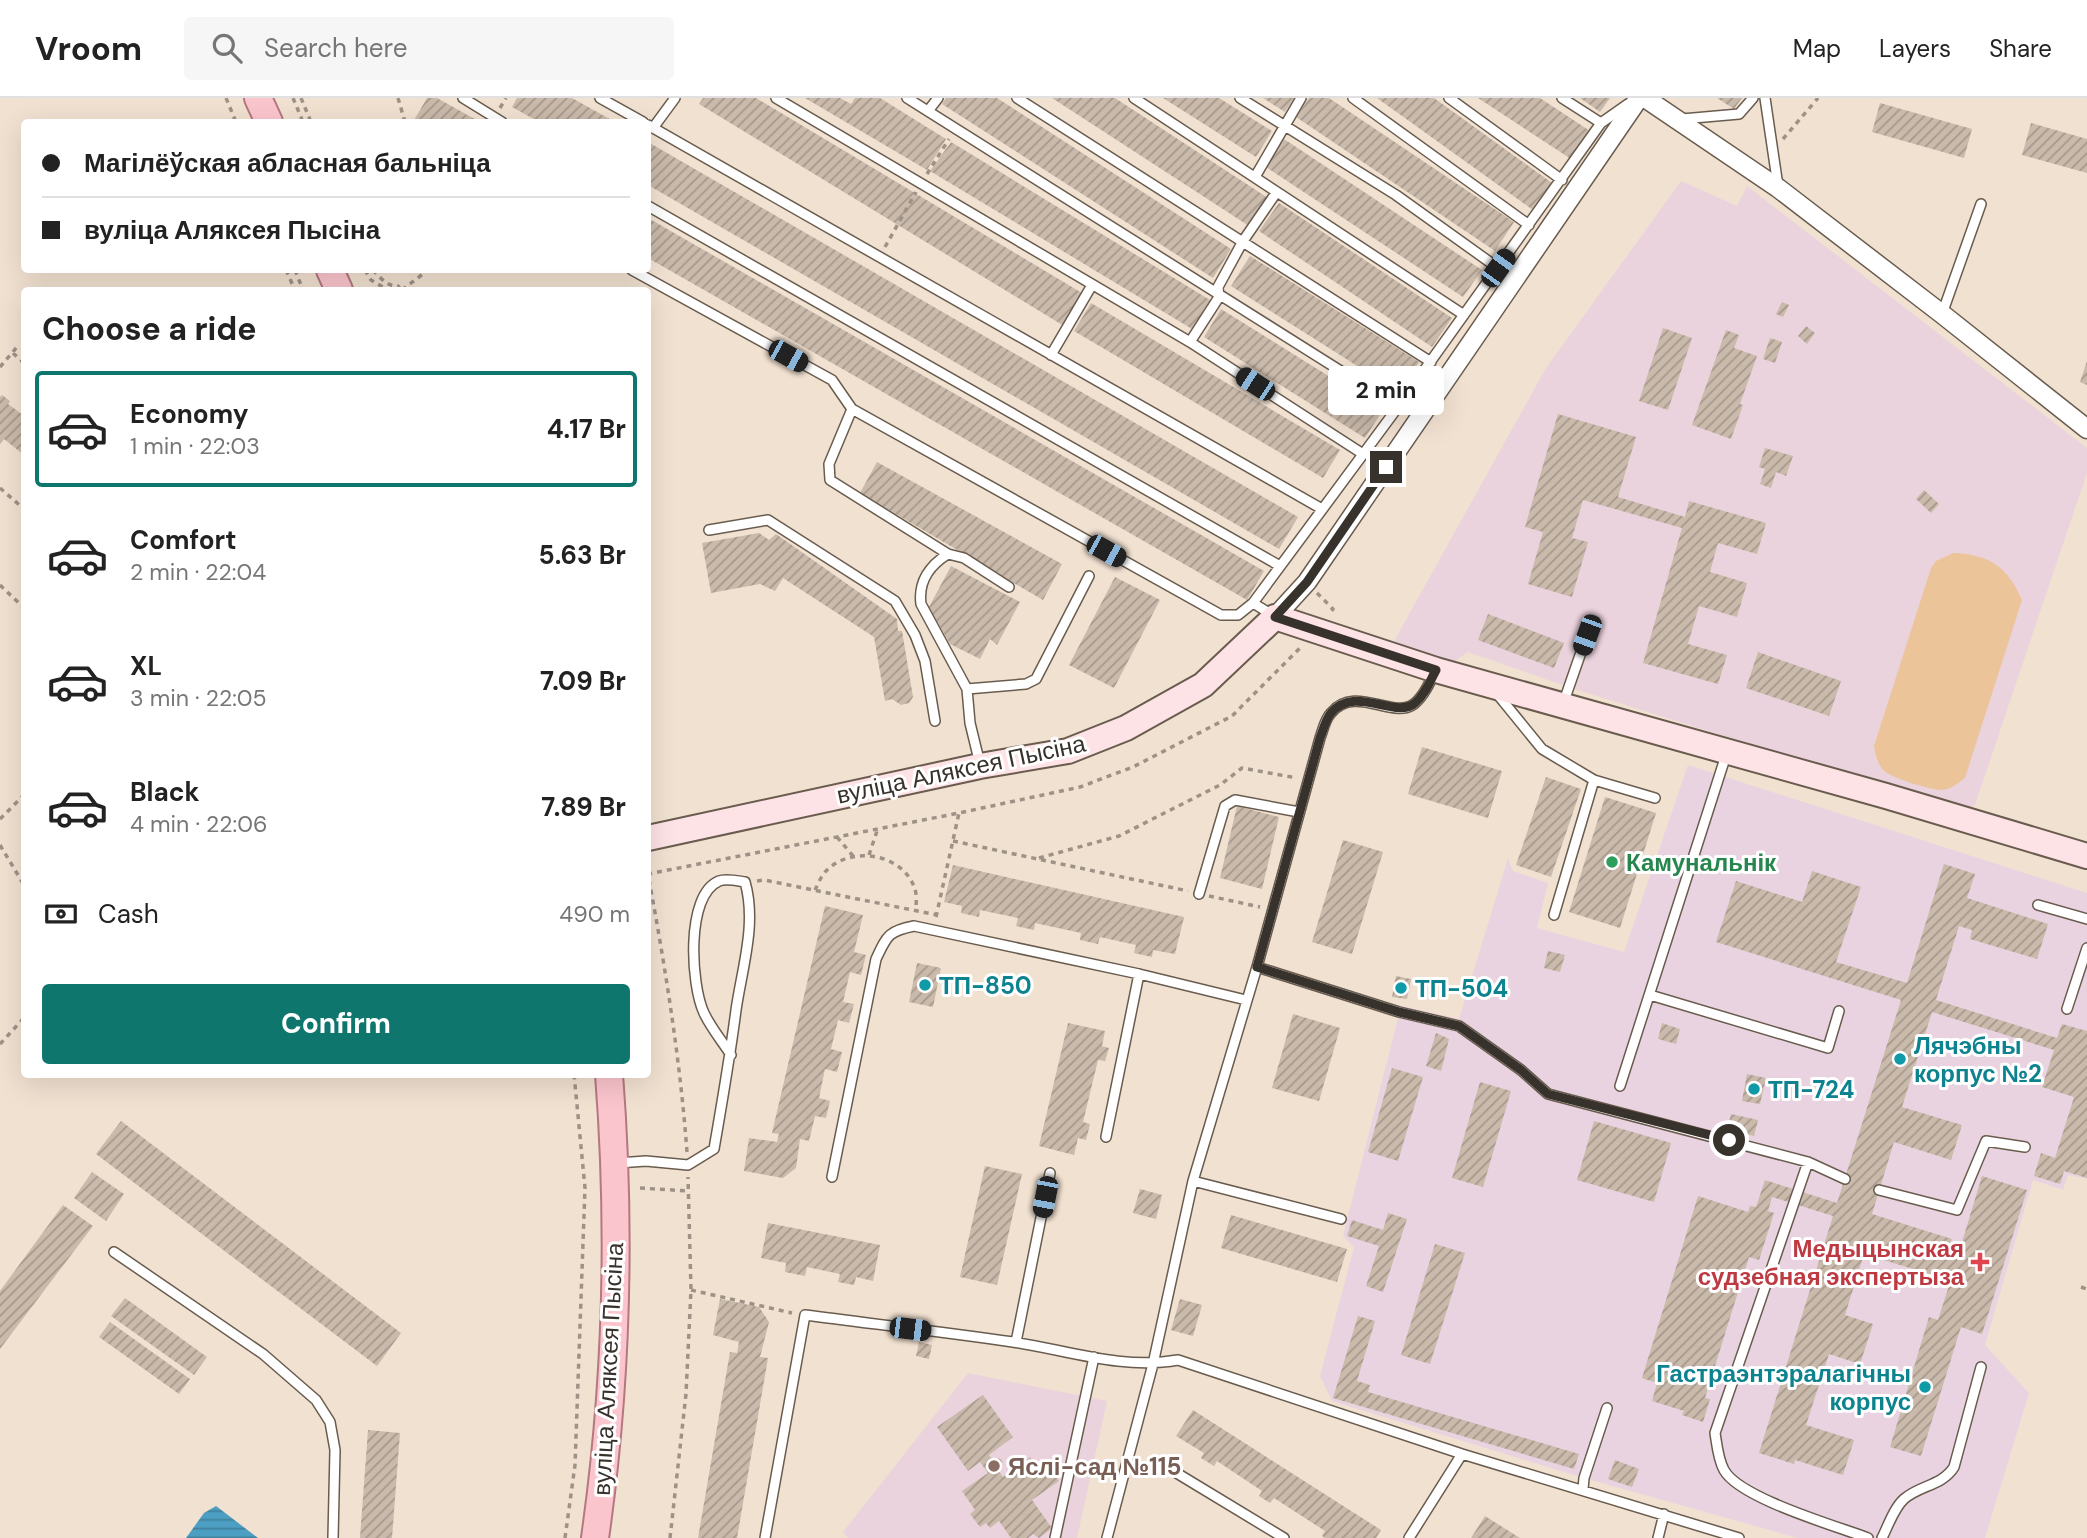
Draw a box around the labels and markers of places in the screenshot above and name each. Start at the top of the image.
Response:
place label: Камунальнік [1626,847,1777,878]
marker: Камунальнік [1604,854,1620,870]
place label: ТП-850 [939,970,1032,1001]
place label: ТП-504 [1415,973,1508,1004]
marker: ТП-850 [917,977,933,993]
marker: ТП-504 [1393,980,1409,996]
place label: Лячэбны корпус №2 [1914,1030,2042,1089]
marker: Лячэбны корпус №2 [1892,1051,1908,1067]
place label: ТП-724 [1768,1074,1854,1105]
marker: ТП-724 [1746,1081,1762,1097]
place label: Медыцынская судзебная экспертыза [1698,1233,1965,1292]
marker: Медыцынская судзебная экспертыза [1970,1252,1990,1272]
place label: Гастраэнтэралагічны корпус [1656,1358,1911,1417]
marker: Гастраэнтэралагічны корпус [1917,1379,1933,1395]
place label: Яслі-сад №115 [1008,1451,1181,1482]
marker: Яслі-сад №115 [986,1458,1002,1474]

